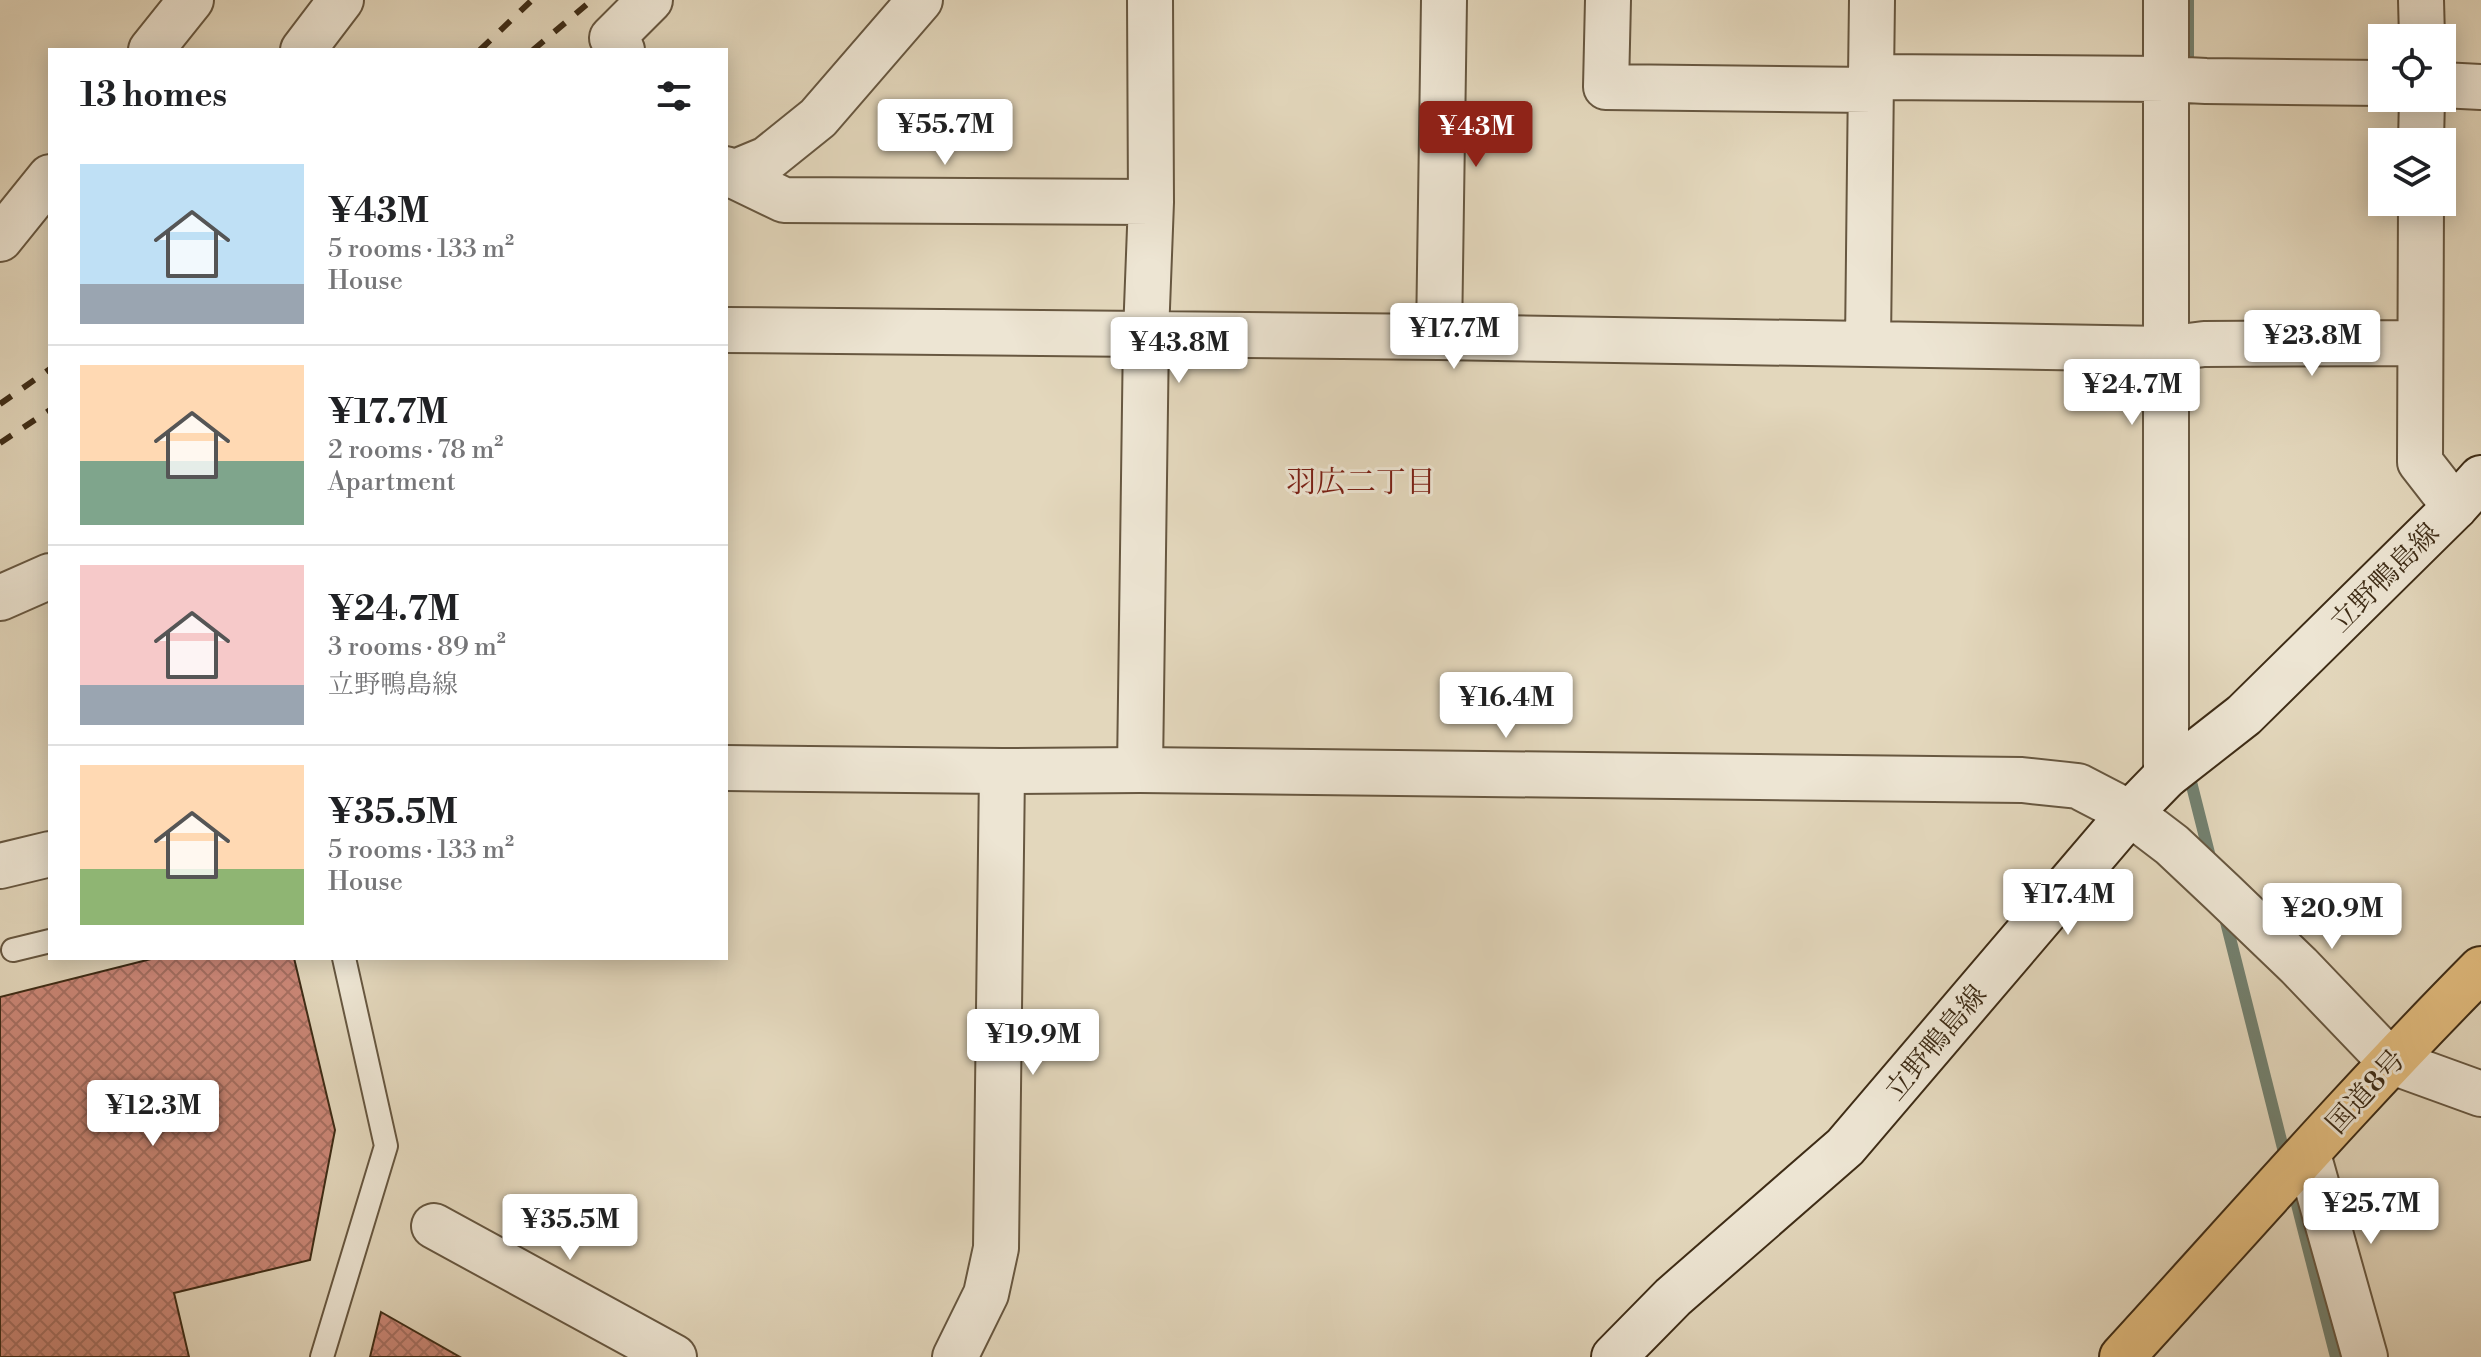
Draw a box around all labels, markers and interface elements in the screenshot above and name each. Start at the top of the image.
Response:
map controls [2368,24,2456,216]
button: locate [2368,24,2456,112]
icon: filters [652,74,696,118]
text: 13 homes [80,75,227,117]
pin: ¥55.7M [880,99,1010,167]
pin: ¥43M [1429,101,1523,169]
text: ¥55.7M [896,109,994,141]
text: ¥43M [1437,111,1515,143]
button: layers [2368,128,2456,216]
text: ¥43M [328,191,429,233]
icon: home [144,196,240,292]
text: 5 rooms · 133 m² [328,233,514,265]
text: House [328,265,403,297]
pin: ¥17.7M [1389,303,1519,371]
pin: ¥23.8M [2247,310,2377,378]
text: ¥17.7M [1408,313,1500,345]
pin: ¥43.8M [1114,317,1244,385]
text: ¥23.8M [2262,320,2362,352]
text: ¥43.8M [1129,327,1229,359]
pin: ¥24.7M [2067,359,2197,427]
text: ¥24.7M [2082,369,2182,401]
text: ¥17.7M [328,392,448,434]
icon: home [144,397,240,493]
text: 2 rooms · 78 m² [328,434,503,466]
district label: 羽広二丁目 [1286,464,1436,502]
text: Apartment [328,466,456,498]
street label: 立野鴨島線 [2323,516,2447,640]
text: ¥24.7M [328,589,459,631]
icon: home [144,597,240,693]
text: 3 rooms · 89 m² [328,631,506,663]
text: 立野鴨島線 [328,669,458,701]
pin: ¥16.4M [1441,672,1571,740]
text: ¥16.4M [1458,682,1554,714]
text: ¥35.5M [328,792,458,834]
icon: home [144,797,240,893]
text: 5 rooms · 133 m² [328,834,514,866]
text: House [328,866,403,898]
pin: ¥17.4M [2003,869,2133,937]
text: ¥17.4M [2021,879,2115,911]
pin: ¥20.9M [2267,883,2397,951]
text: ¥20.9M [2281,893,2383,925]
street label: 立野鴨島線 [1878,978,1995,1108]
pin: ¥19.9M [968,1009,1098,1077]
text: ¥19.9M [985,1019,1081,1051]
street label: 国道8号 [2319,1043,2413,1141]
pin: ¥12.3M [88,1080,218,1148]
text: ¥12.3M [105,1090,201,1122]
pin: ¥25.7M [2306,1178,2436,1246]
text: ¥25.7M [2322,1188,2420,1220]
pin: ¥35.5M [505,1194,635,1262]
text: ¥35.5M [520,1204,620,1236]

